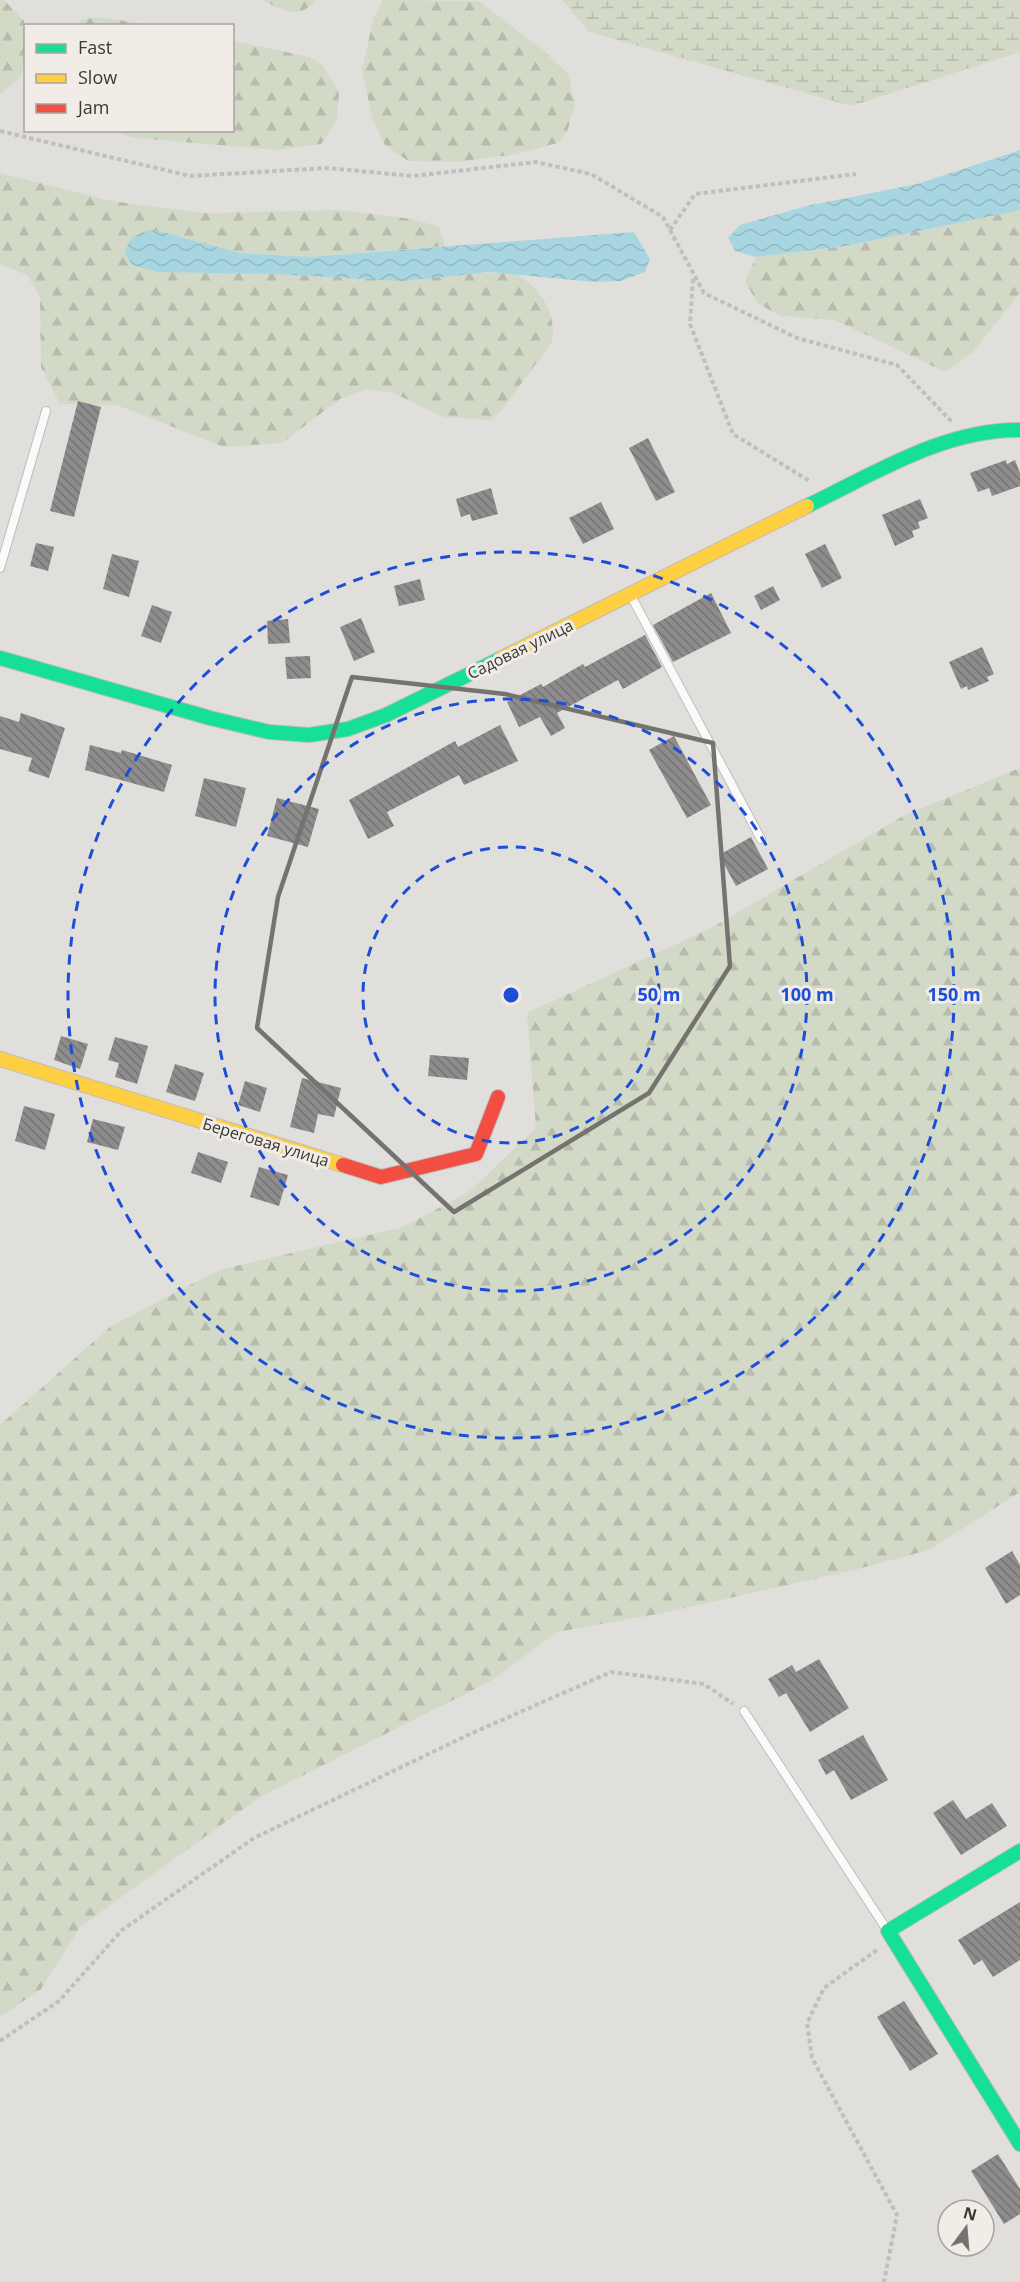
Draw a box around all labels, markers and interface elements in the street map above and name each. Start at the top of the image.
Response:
legend [24,24,234,132]
text: Fast [78,35,112,59]
text: Slow [78,65,117,89]
text: Jam [76,95,110,119]
street label: Садовая улица [463,614,577,684]
text: 50 m [638,982,680,1006]
text: 100 m [780,982,834,1006]
text: 150 m [927,982,981,1006]
centre of rings [501,985,521,1005]
street label: Береговая улица [200,1112,332,1172]
north arrow [936,2198,996,2258]
text: N [961,2201,979,2226]

